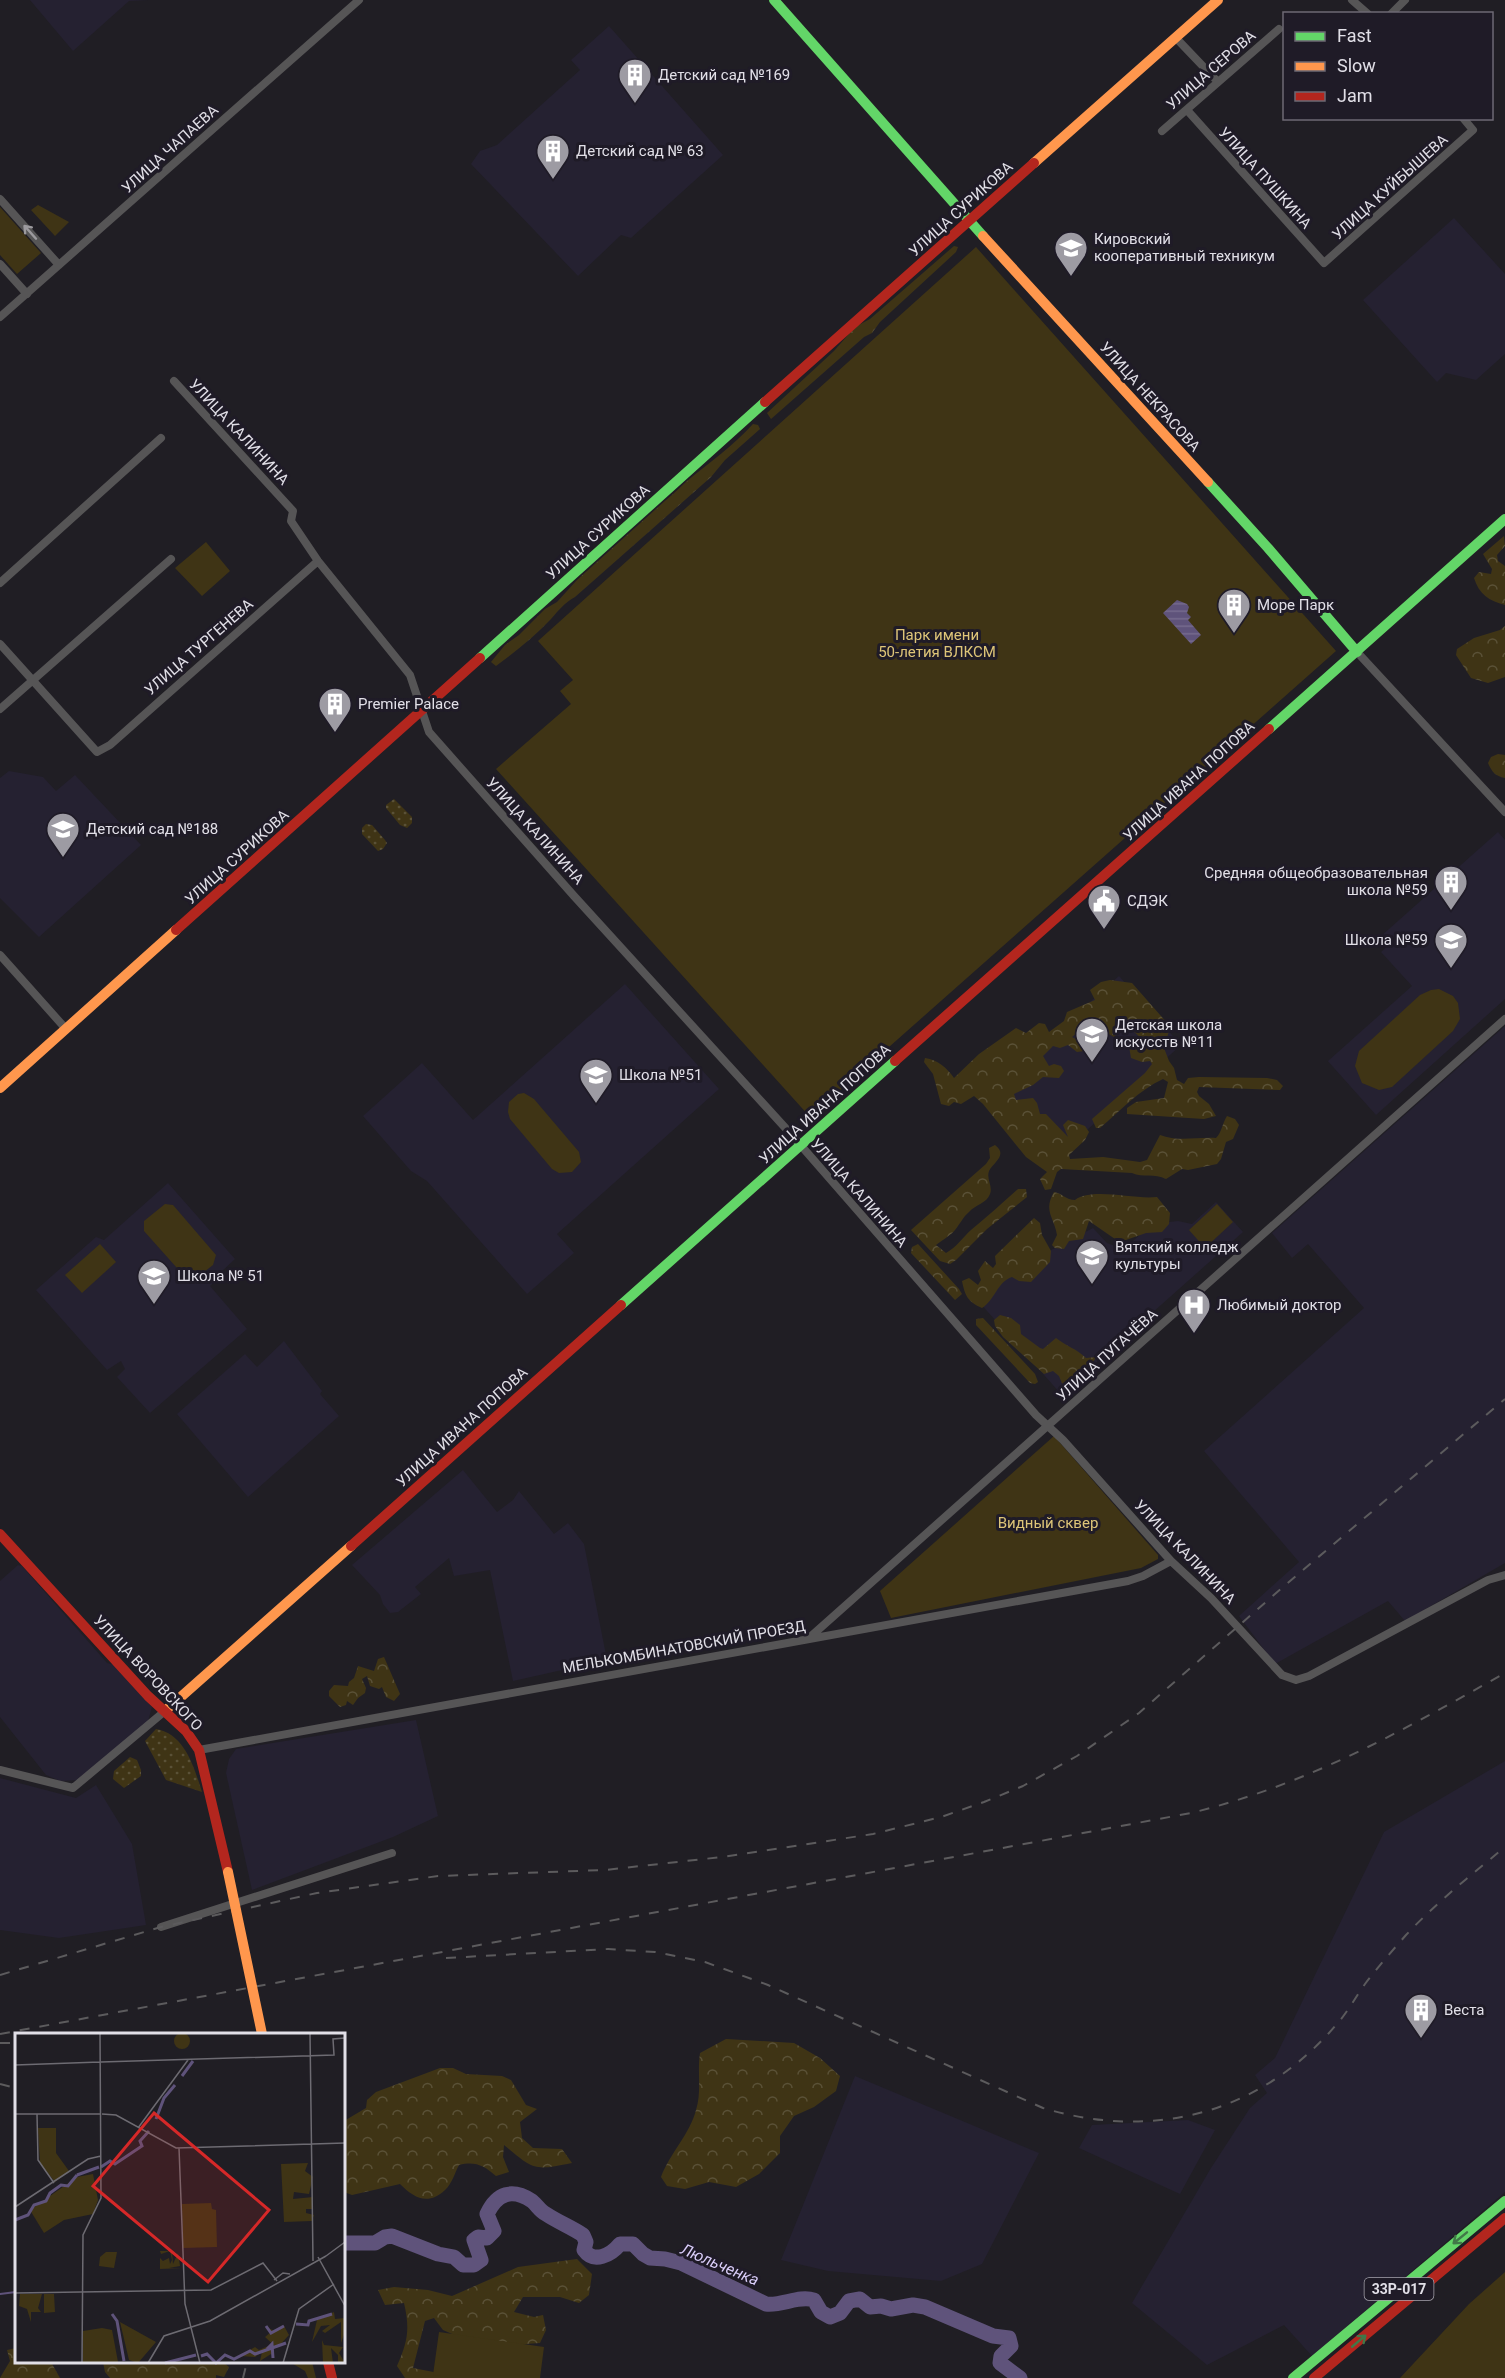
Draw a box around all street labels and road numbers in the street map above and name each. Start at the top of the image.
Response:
street label: УЛИЦА СЕРОВА [1163,26,1259,114]
street label: УЛИЦА ЧАПАЕВА [118,101,222,197]
street label: УЛИЦА ПУШКИНА [1215,124,1315,233]
street label: УЛИЦА КУЙБЫШЕВА [1329,130,1452,244]
street label: УЛИЦА СУРИКОВА [905,158,1017,260]
street label: УЛИЦА НЕКРАСОВА [1096,339,1204,456]
street label: УЛИЦА КАЛИНИНА [185,375,293,489]
street label: УЛИЦА СУРИКОВА [542,481,654,583]
street label: УЛИЦА ТУРГЕНЕВА [141,595,257,699]
street label: УЛИЦА ИВАНА ПОПОВА [1120,717,1258,845]
street label: УЛИЦА КАЛИНИНА [482,774,588,888]
street label: УЛИЦА СУРИКОВА [181,806,293,908]
street label: УЛИЦА ИВАНА ПОПОВА [756,1040,894,1168]
street label: УЛИЦА КАЛИНИНА [807,1135,911,1251]
street label: УЛИЦА ПУГАЧЁВА [1053,1305,1161,1405]
street label: УЛИЦА ИВАНА ПОПОВА [393,1363,531,1491]
street label: УЛИЦА КАЛИНИНА [1131,1496,1240,1608]
street label: УЛИЦА ВОРОВСКОГО [90,1611,206,1735]
street label: МЕЛЬКОМБИНАТОВСКИЙ ПРОЕЗД [561,1617,807,1677]
road number: 33Р-017 [1364,2278,1434,2300]

